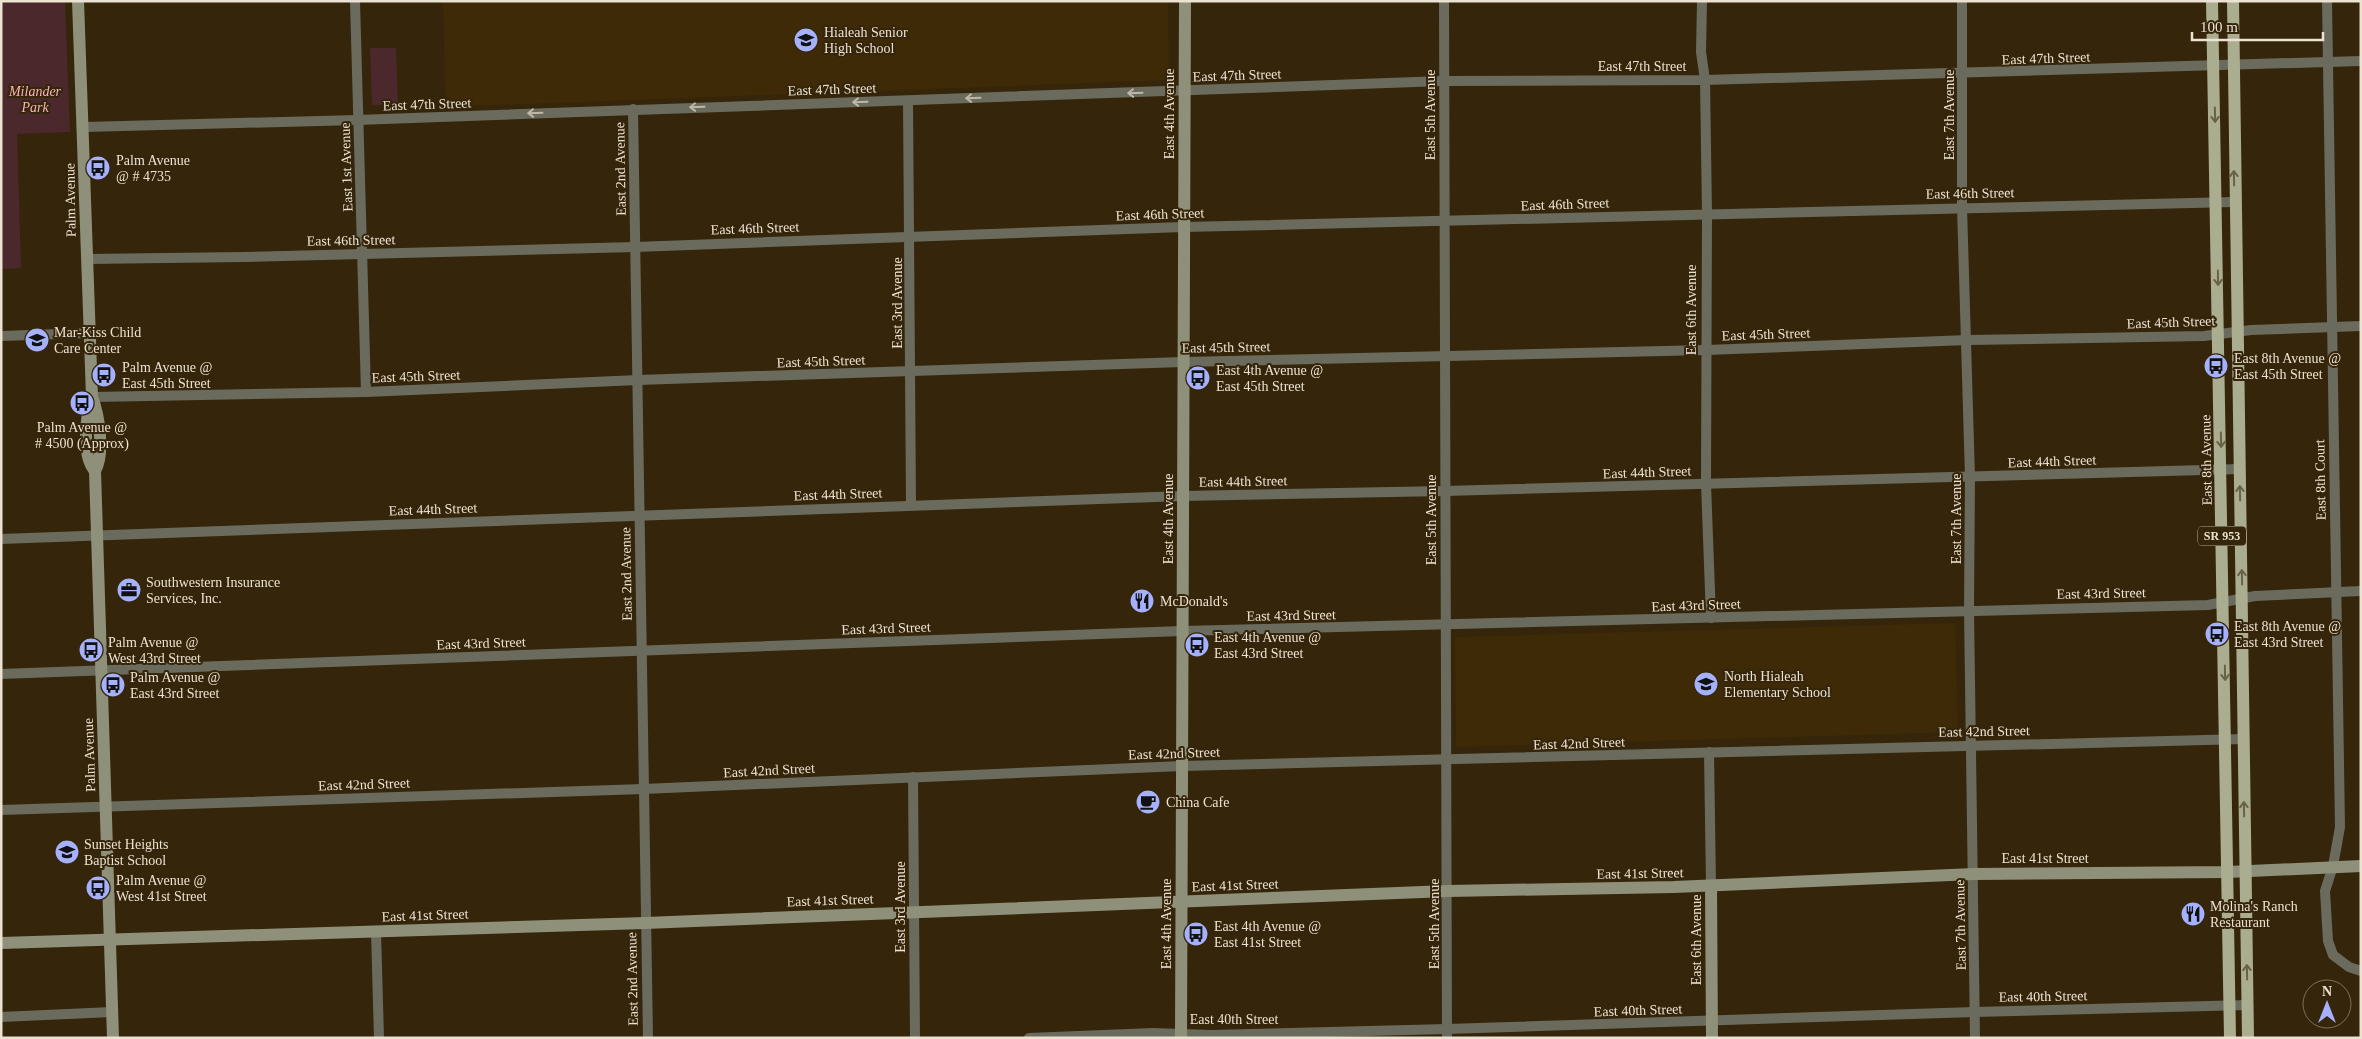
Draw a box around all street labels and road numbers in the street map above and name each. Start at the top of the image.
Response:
street label: East 47th Street [2001,49,2091,68]
street label: East 47th Street [1598,59,1686,74]
street label: East 47th Street [1192,66,1282,85]
street label: East 4th Avenue [1162,69,1177,159]
street label: East 5th Avenue [1423,70,1438,160]
street label: East 7th Avenue [1942,70,1957,160]
street label: East 47th Street [787,80,877,99]
street label: East 47th Street [382,95,472,114]
street label: East 1st Avenue [337,122,356,212]
street label: East 2nd Avenue [612,122,629,216]
street label: Palm Avenue [62,163,79,237]
street label: East 46th Street [1926,185,2015,202]
street label: East 46th Street [1520,195,1610,214]
street label: East 46th Street [1115,205,1205,224]
street label: East 46th Street [710,219,800,238]
street label: East 46th Street [307,232,396,249]
street label: East 3rd Avenue [890,257,905,349]
street label: East 6th Avenue [1684,265,1699,355]
street label: East 45th Street [2126,313,2216,332]
street label: East 45th Street [1721,325,1811,344]
street label: East 45th Street [1182,339,1271,356]
street label: East 45th Street [776,352,866,371]
street label: East 45th Street [371,367,461,386]
street label: East 8th Avenue [2198,415,2215,505]
street label: East 8th Court [2312,439,2329,521]
street label: East 44th Street [2007,452,2097,471]
street label: East 44th Street [1602,463,1692,482]
street label: East 44th Street [1199,473,1288,490]
street label: East 4th Avenue [1161,474,1176,564]
street label: East 7th Avenue [1949,474,1964,564]
street label: East 5th Avenue [1424,475,1439,565]
street label: East 44th Street [793,485,883,504]
street label: East 44th Street [388,500,478,519]
road number: SR 953 [2198,526,2246,546]
street label: East 2nd Avenue [618,527,635,621]
street label: East 43rd Street [2056,585,2146,602]
street label: East 43rd Street [1651,596,1741,615]
street label: East 43rd Street [1246,607,1336,624]
street label: East 43rd Street [841,619,931,638]
street label: East 43rd Street [436,634,526,653]
street label: Palm Avenue [81,718,98,792]
street label: East 42nd Street [1938,723,2030,740]
street label: East 42nd Street [1533,734,1625,753]
street label: East 42nd Street [1128,744,1220,763]
street label: East 42nd Street [723,761,815,780]
street label: East 42nd Street [318,775,410,794]
street label: East 41st Street [2001,851,2089,866]
street label: East 3rd Avenue [893,861,908,953]
street label: East 41st Street [1596,865,1684,882]
street label: East 41st Street [1191,876,1279,895]
street label: East 4th Avenue [1159,879,1174,969]
street label: East 5th Avenue [1427,879,1442,969]
street label: East 7th Avenue [1952,880,1969,970]
street label: East 41st Street [786,891,874,910]
street label: East 6th Avenue [1689,895,1704,985]
street label: East 41st Street [381,906,469,925]
street label: East 2nd Avenue [624,932,641,1026]
street label: East 40th Street [1999,988,2088,1005]
street label: East 40th Street [1593,1001,1683,1020]
street label: East 40th Street [1190,1012,1278,1027]

